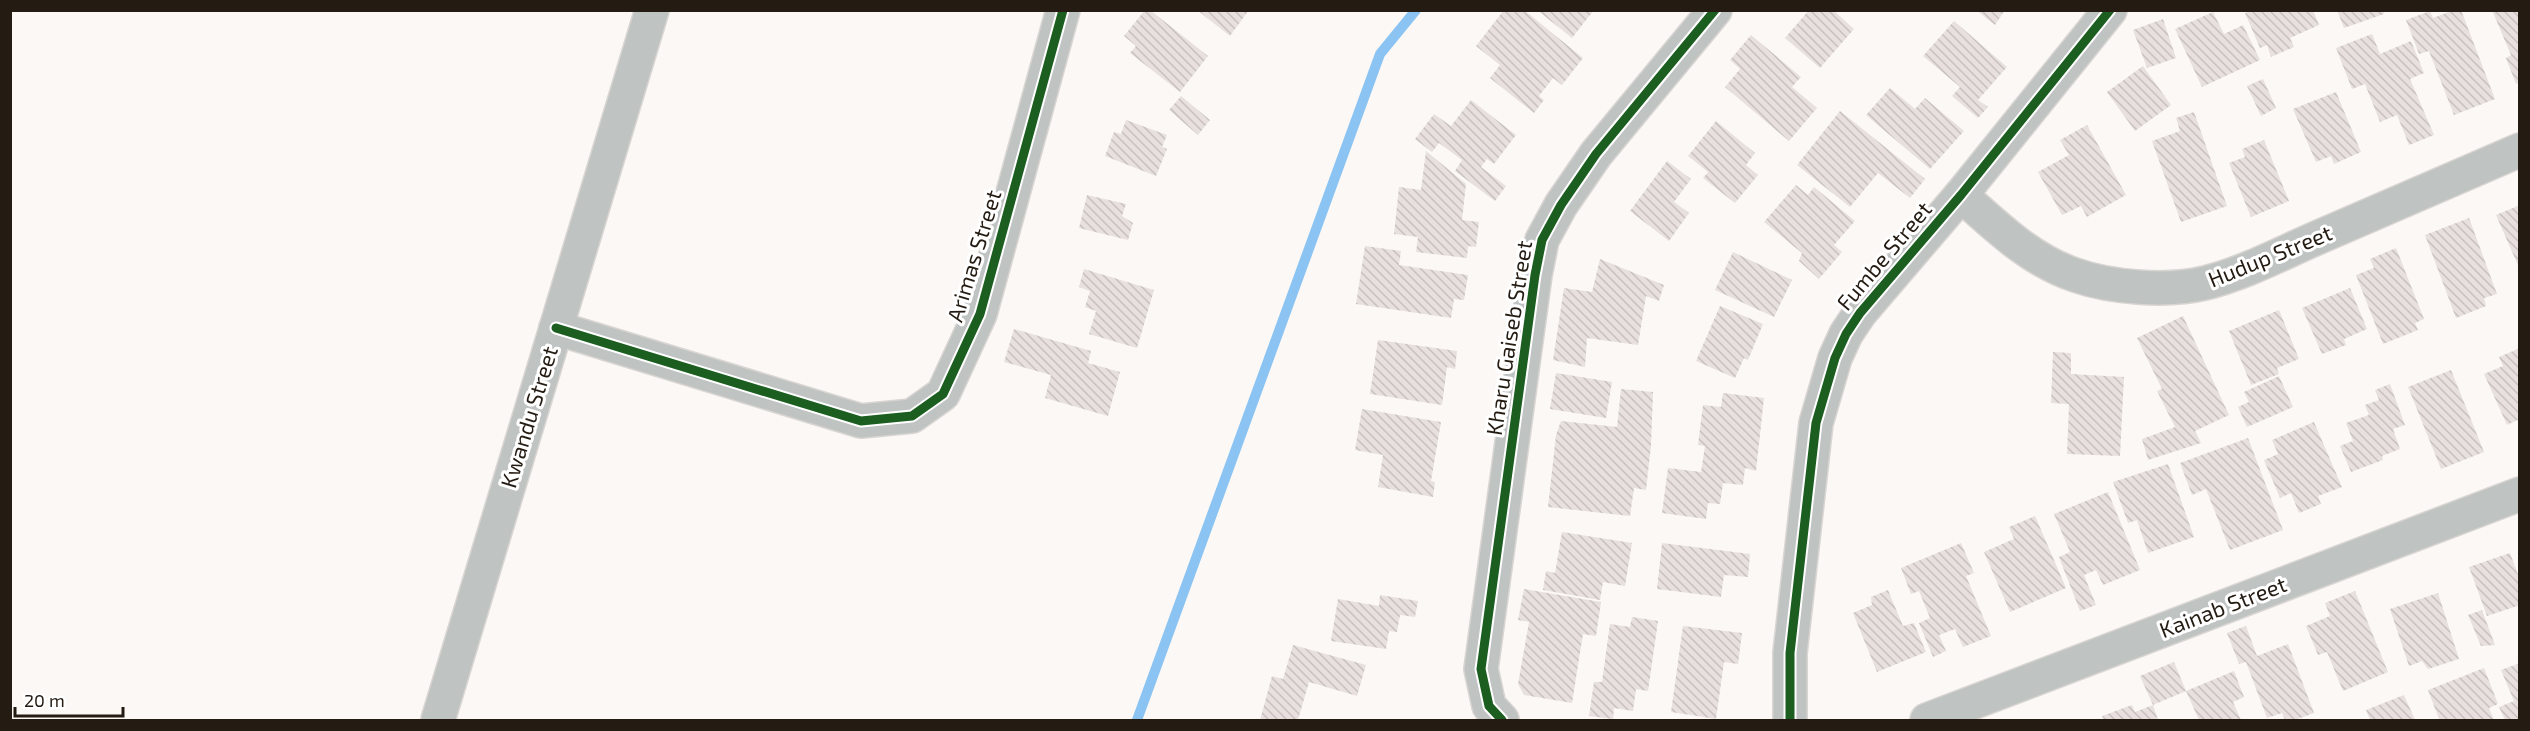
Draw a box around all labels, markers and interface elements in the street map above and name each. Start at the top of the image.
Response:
street label: Arimas Street [941,187,1005,325]
street label: Fumbe Street [1830,196,1936,315]
street label: Hudup Street [2204,218,2335,292]
street label: Kharu Gaiseb Street [1480,238,1536,437]
street label: Kwandu Street [494,343,562,491]
street label: Kainab Street [2155,570,2290,642]
scale bar [15,680,123,718]
text: 20 m [24,689,65,711]

